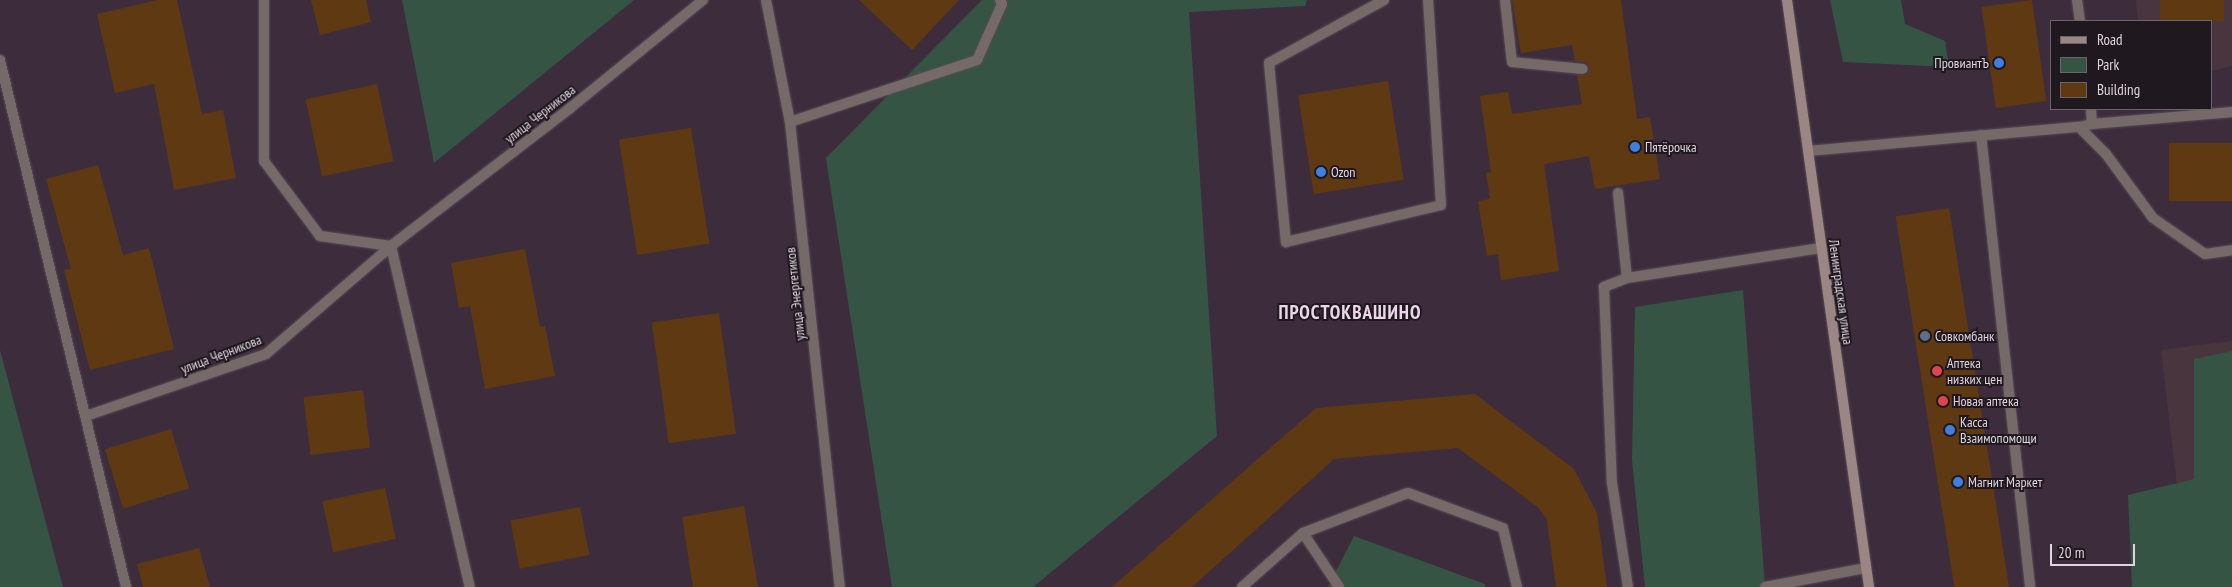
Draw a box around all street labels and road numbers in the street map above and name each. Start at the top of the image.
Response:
street label: улица Черникова [501,81,579,147]
street label: Ленинградская улица [1825,238,1857,346]
street label: улица Энергетиков [782,247,808,341]
street label: улица Черникова [178,331,264,377]

